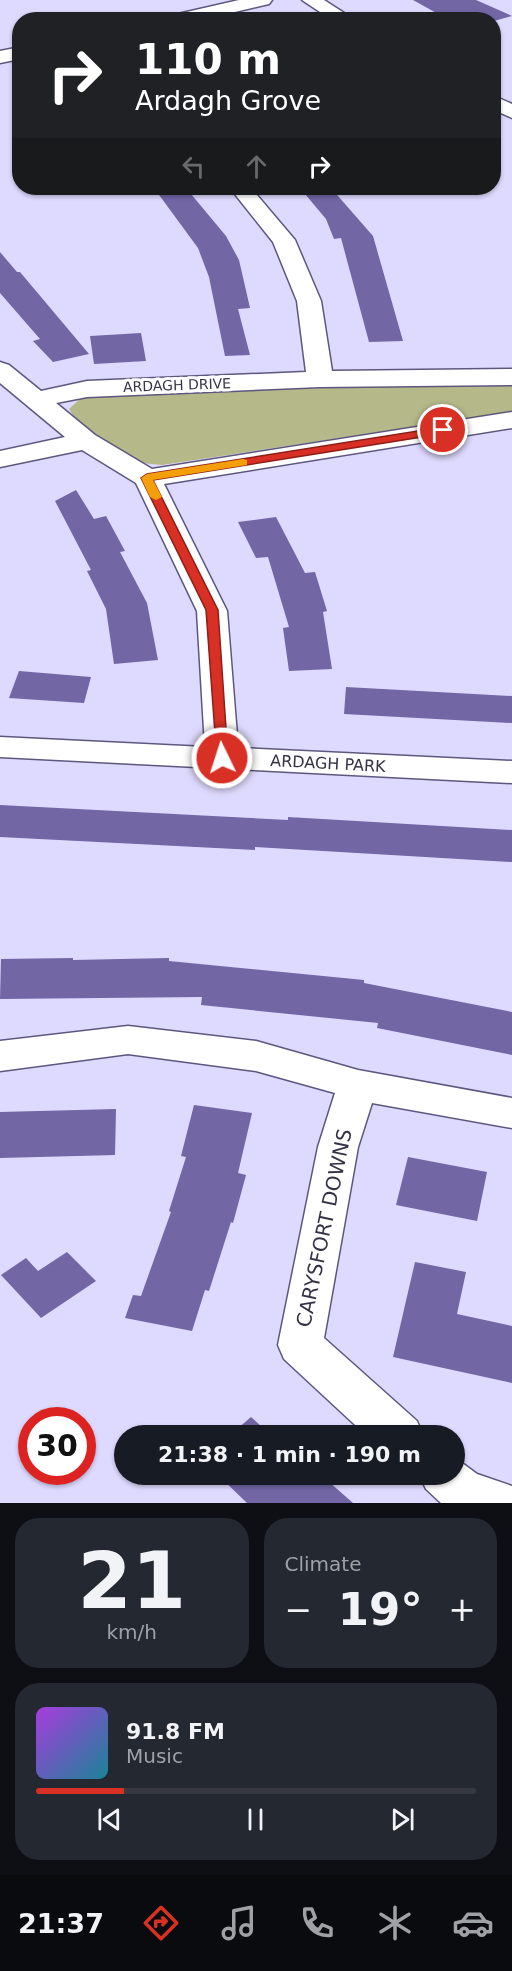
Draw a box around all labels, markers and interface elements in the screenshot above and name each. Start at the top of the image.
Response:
text: 110 m [135,35,281,84]
icon: right [36,36,114,114]
text: Ardagh Grove [135,85,321,116]
icon: left [177,150,210,183]
icon: ahead [240,150,273,183]
icon: right [303,150,336,183]
street label: ARDAGH DRIVE [123,375,231,395]
pin [417,404,468,455]
icon: arrive [426,413,459,446]
position arrow [190,726,254,790]
street label: ARDAGH PARK [270,751,387,776]
street label: CARYSFORT DOWNS [291,1127,357,1329]
speed limit sign: 30 [18,1407,96,1485]
text: 21:38 · 1 min · 190 m [158,1442,421,1467]
text: 21 [77,1536,186,1626]
text: Climate [285,1552,361,1576]
text: 19° [338,1583,423,1636]
text: − [285,1590,312,1629]
text: + [448,1590,476,1629]
text: km/h [107,1620,157,1644]
text: 91.8 FM [126,1719,225,1744]
text: Music [126,1744,183,1768]
icon: previous [93,1803,126,1836]
icon: pause [239,1803,272,1836]
icon: next [386,1803,419,1836]
icon: directions [140,1902,182,1944]
icon: music [218,1902,260,1944]
icon: phone [296,1902,338,1944]
icon: climate [374,1902,416,1944]
icon: car [452,1902,494,1944]
text: 21:37 [18,1908,104,1939]

